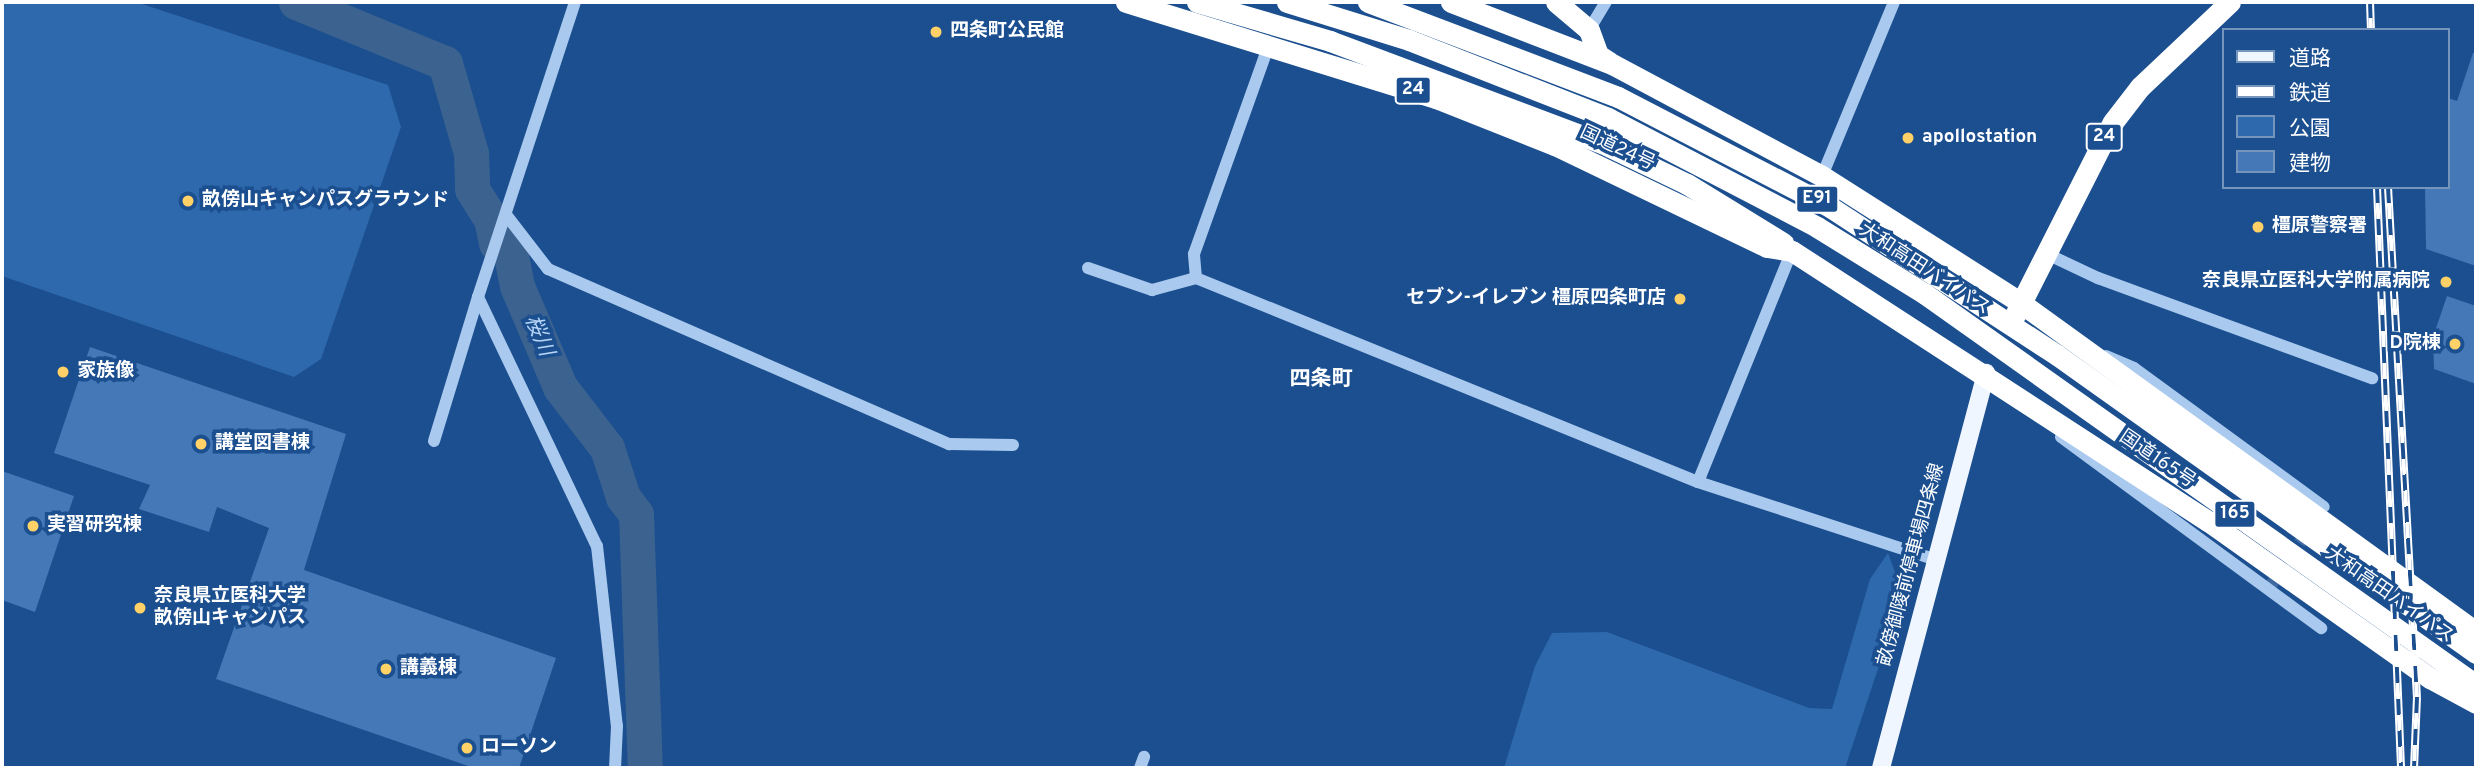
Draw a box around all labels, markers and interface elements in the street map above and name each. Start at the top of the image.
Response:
place label: 四条町公民館 [950,21,1064,43]
marker: 四条町公民館 [928,24,944,40]
legend [2222,28,2450,189]
text: 道路 [2289,46,2331,73]
road number: 24 [1394,76,1432,104]
text: 鉄道 [2289,81,2331,108]
text: 公園 [2289,116,2331,143]
street label: 国道24号 [1576,122,1658,176]
road number: 24 [2085,122,2123,152]
place label: apollostation [1922,127,2037,149]
marker: apollostation [1900,130,1916,146]
text: 建物 [2289,151,2331,178]
road number: E91 [1794,184,1840,214]
place label: 畝傍山キャンパスグラウンド [202,190,449,212]
marker: 畝傍山キャンパスグラウンド [180,193,196,209]
place label: 橿原警察署 [2272,216,2367,238]
street label: 大和高田バイパス [1854,219,1994,321]
marker: 橿原警察署 [2250,219,2266,235]
place label: 奈良県立医科大学附属病院 [2202,271,2430,293]
marker: 奈良県立医科大学附属病院 [2436,272,2456,292]
place label: セブン-イレブン 橿原四条町店 [1406,288,1666,310]
marker: セブン-イレブン 橿原四条町店 [1672,291,1688,307]
water label: 桜川 [518,312,558,360]
place label: D院棟 [2390,333,2441,355]
marker: D院棟 [2447,336,2463,352]
place label: 家族像 [77,361,134,383]
marker: 家族像 [55,364,71,380]
district label: 四条町 [1290,367,1352,393]
street label: 国道165号 [2114,426,2200,494]
place label: 講堂図書棟 [215,433,310,455]
marker: 講堂図書棟 [193,436,209,452]
street label: 畝傍御陵前停車場四条線 [1874,461,1950,669]
road number: 165 [2212,500,2258,528]
place label: 実習研究棟 [47,515,142,537]
marker: 実習研究棟 [25,518,41,534]
street label: 大和高田バイパス [2320,543,2458,649]
place label: 奈良県立医科大学 畝傍山キャンパス [154,586,306,630]
marker: 奈良県立医科大学 畝傍山キャンパス [132,600,148,616]
place label: 講義棟 [400,658,457,680]
marker: 講義棟 [378,661,394,677]
place label: ローソン [481,737,557,759]
marker: ローソン [459,740,475,756]

